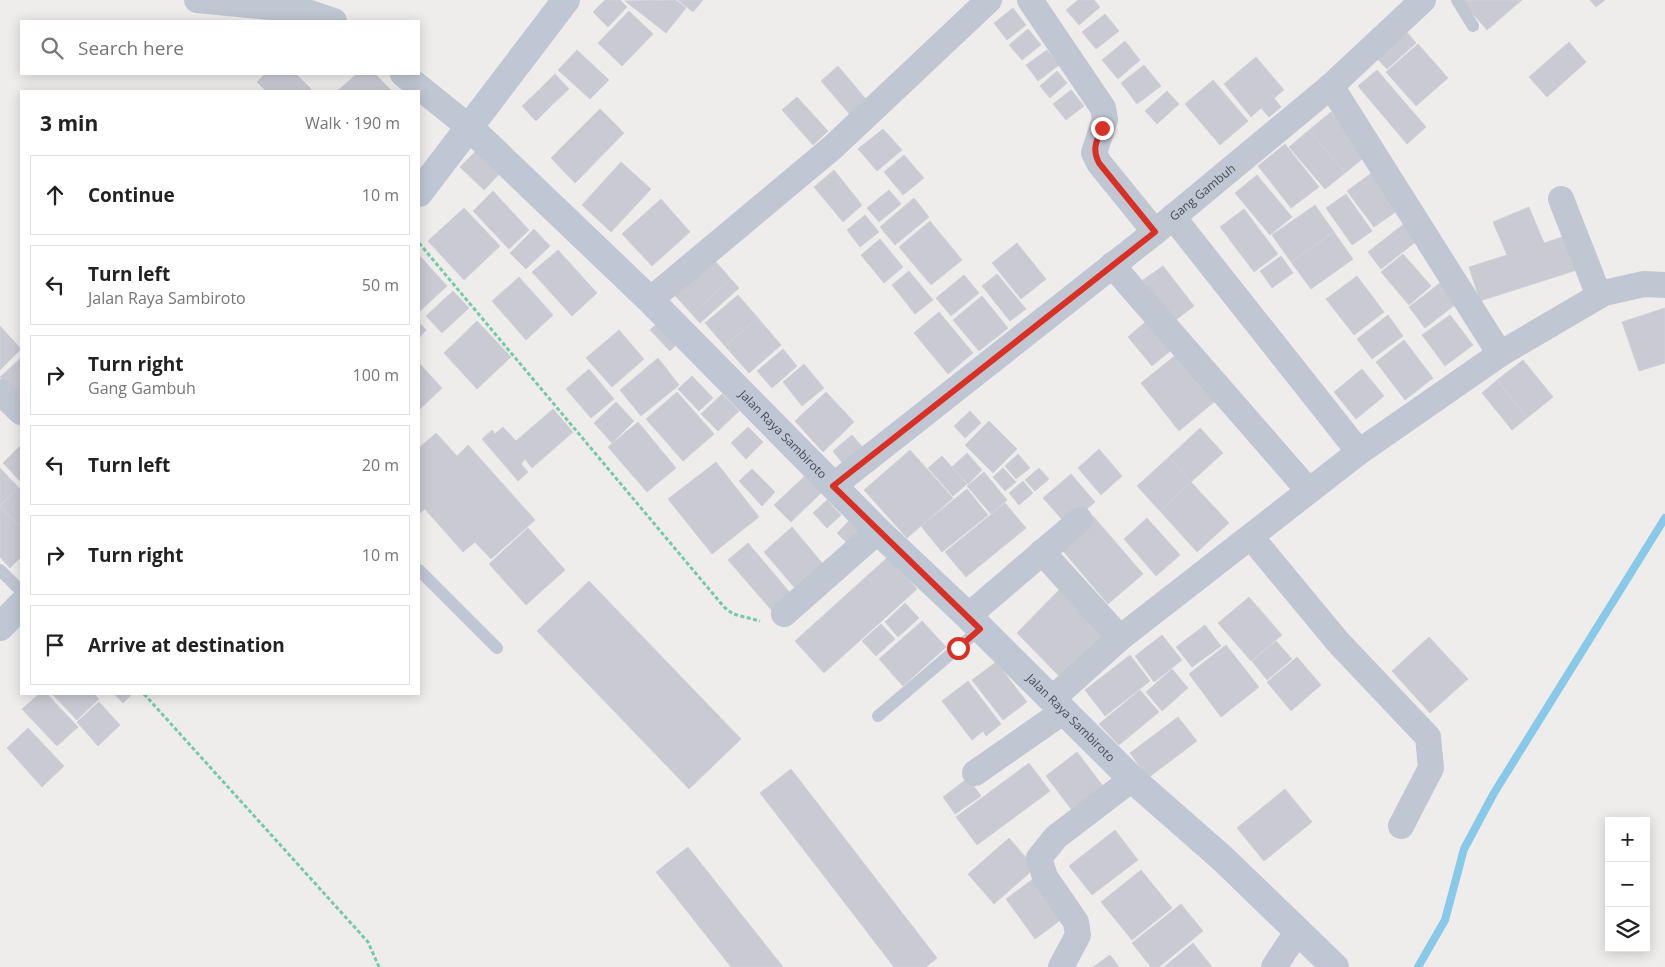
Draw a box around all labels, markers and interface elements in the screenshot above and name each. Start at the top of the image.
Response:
search box [20,20,420,75]
icon: search [38,34,66,62]
text: Search here [78,35,184,61]
text: 3 min [40,109,98,137]
text: Walk · 190 m [305,112,400,134]
route end [1091,117,1114,140]
street label: Gang Gambuh [1166,160,1239,225]
icon: ahead [41,181,69,209]
text: Continue [88,182,175,208]
text: 10 m [362,184,399,206]
text: Turn left [88,261,170,287]
icon: left [41,271,69,299]
text: 50 m [362,274,399,296]
text: Jalan Raya Sambiroto [88,287,246,309]
text: Turn right [88,351,183,377]
icon: right [41,361,69,389]
text: 100 m [353,364,399,386]
text: Gang Gambuh [88,377,196,399]
street label: Jalan Raya Sambiroto [735,385,831,482]
icon: left [41,451,69,479]
text: Turn left [88,452,170,478]
text: 20 m [362,454,399,476]
icon: right [41,541,69,569]
text: Turn right [88,542,183,568]
text: 10 m [362,544,399,566]
icon: arrive [41,631,69,659]
text: Arrive at destination [88,632,285,658]
route start [947,637,970,660]
street label: Jalan Raya Sambiroto [1022,669,1119,765]
map controls [1605,817,1650,952]
button: + [1605,817,1650,862]
button: − [1605,862,1650,907]
button: layers [1605,907,1650,952]

